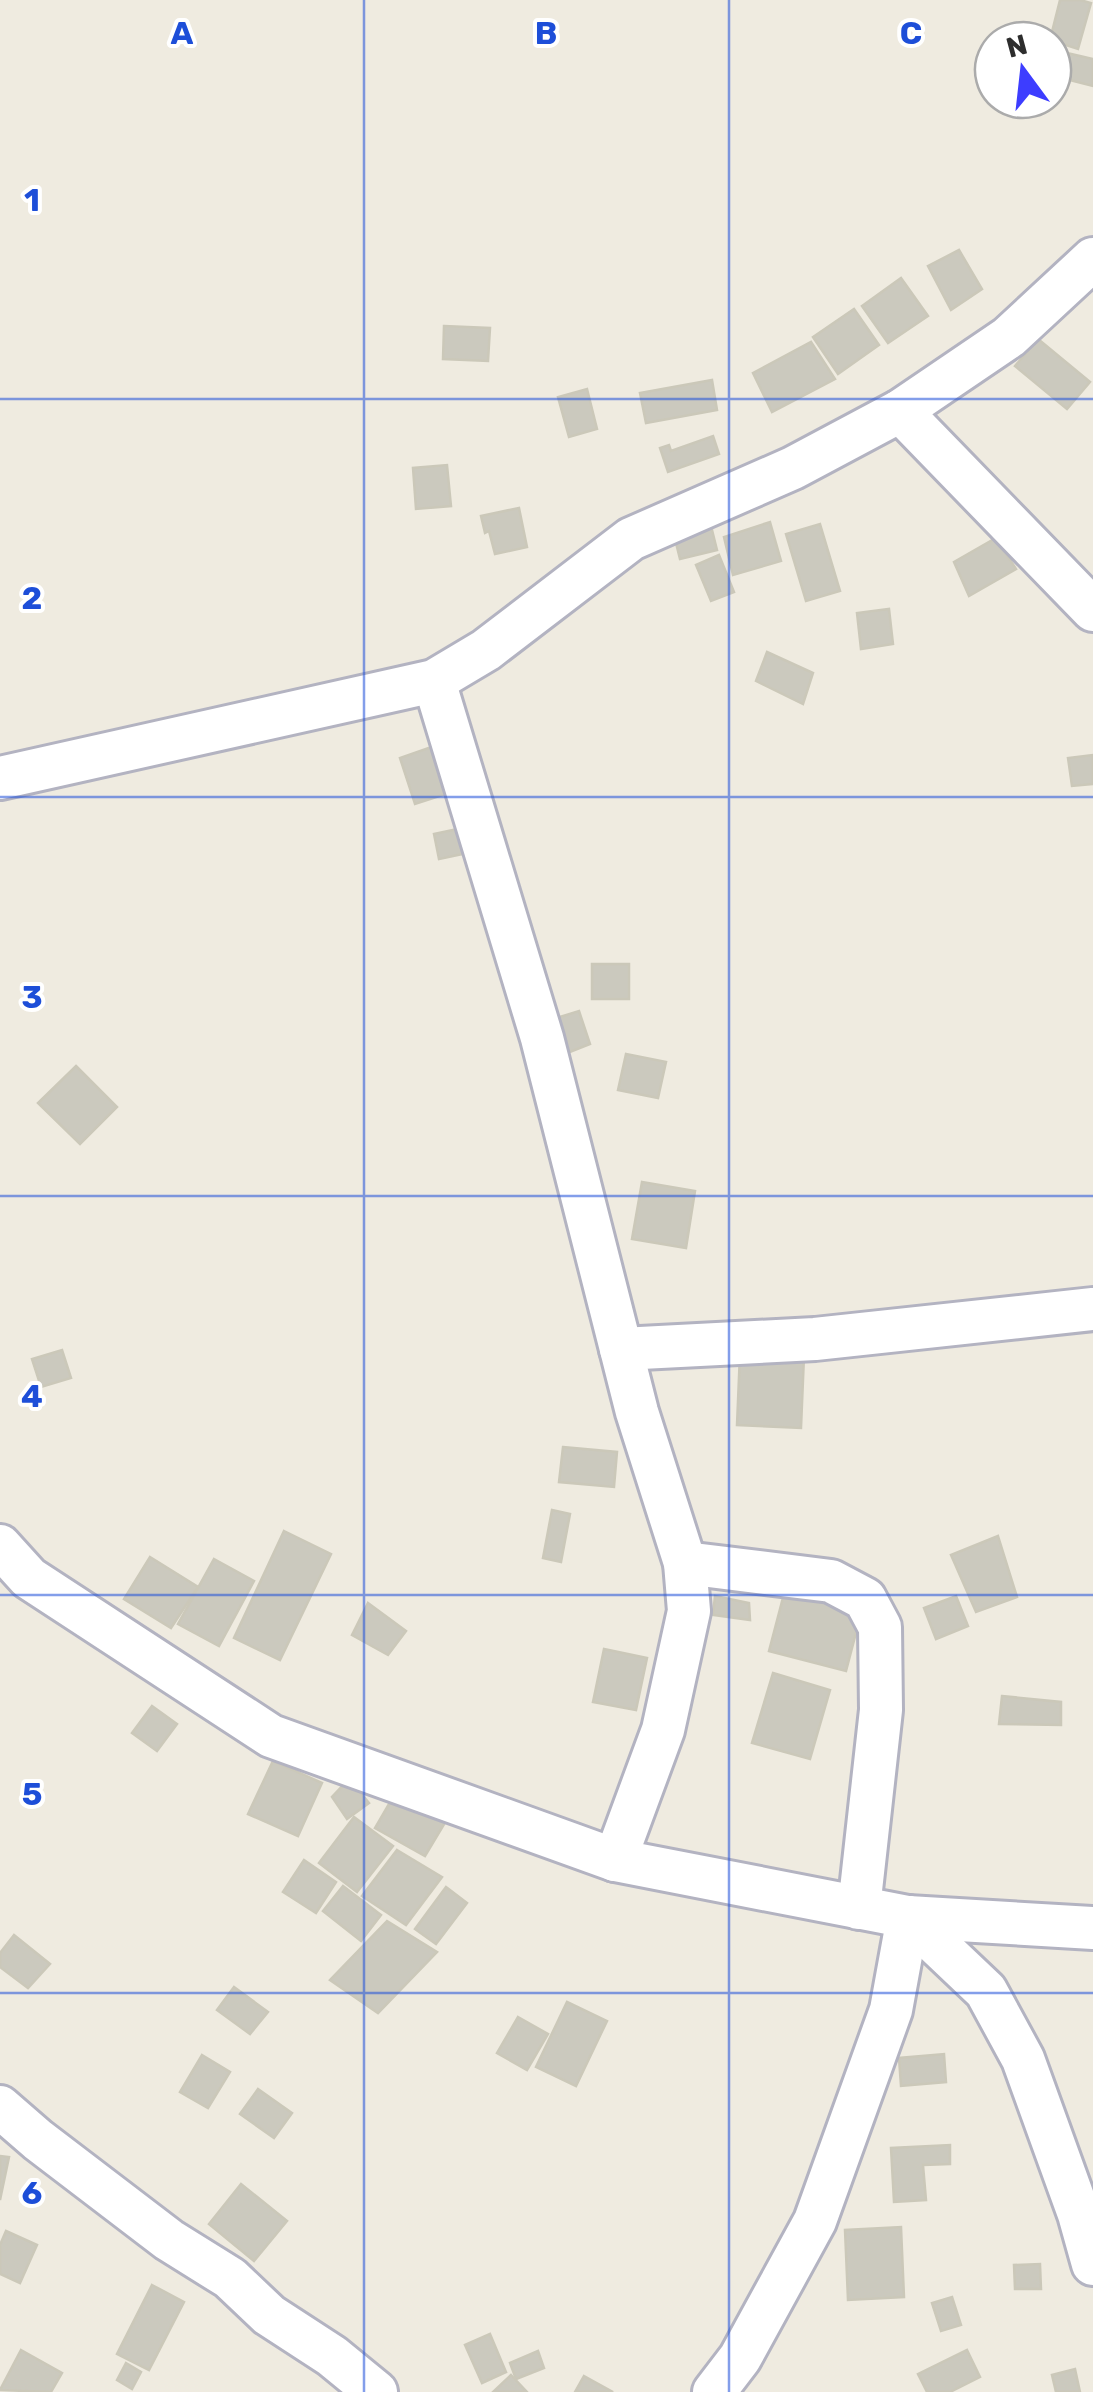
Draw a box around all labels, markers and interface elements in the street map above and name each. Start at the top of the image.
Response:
text: A [171,14,194,52]
text: B [535,14,557,52]
text: C [900,14,922,52]
north arrow [973,20,1073,120]
text: N [1003,28,1031,65]
text: 1 [24,181,40,219]
text: 2 [22,579,42,617]
text: 3 [21,978,43,1016]
text: 4 [21,1377,43,1415]
text: 5 [22,1775,42,1813]
text: 6 [22,2174,42,2212]

